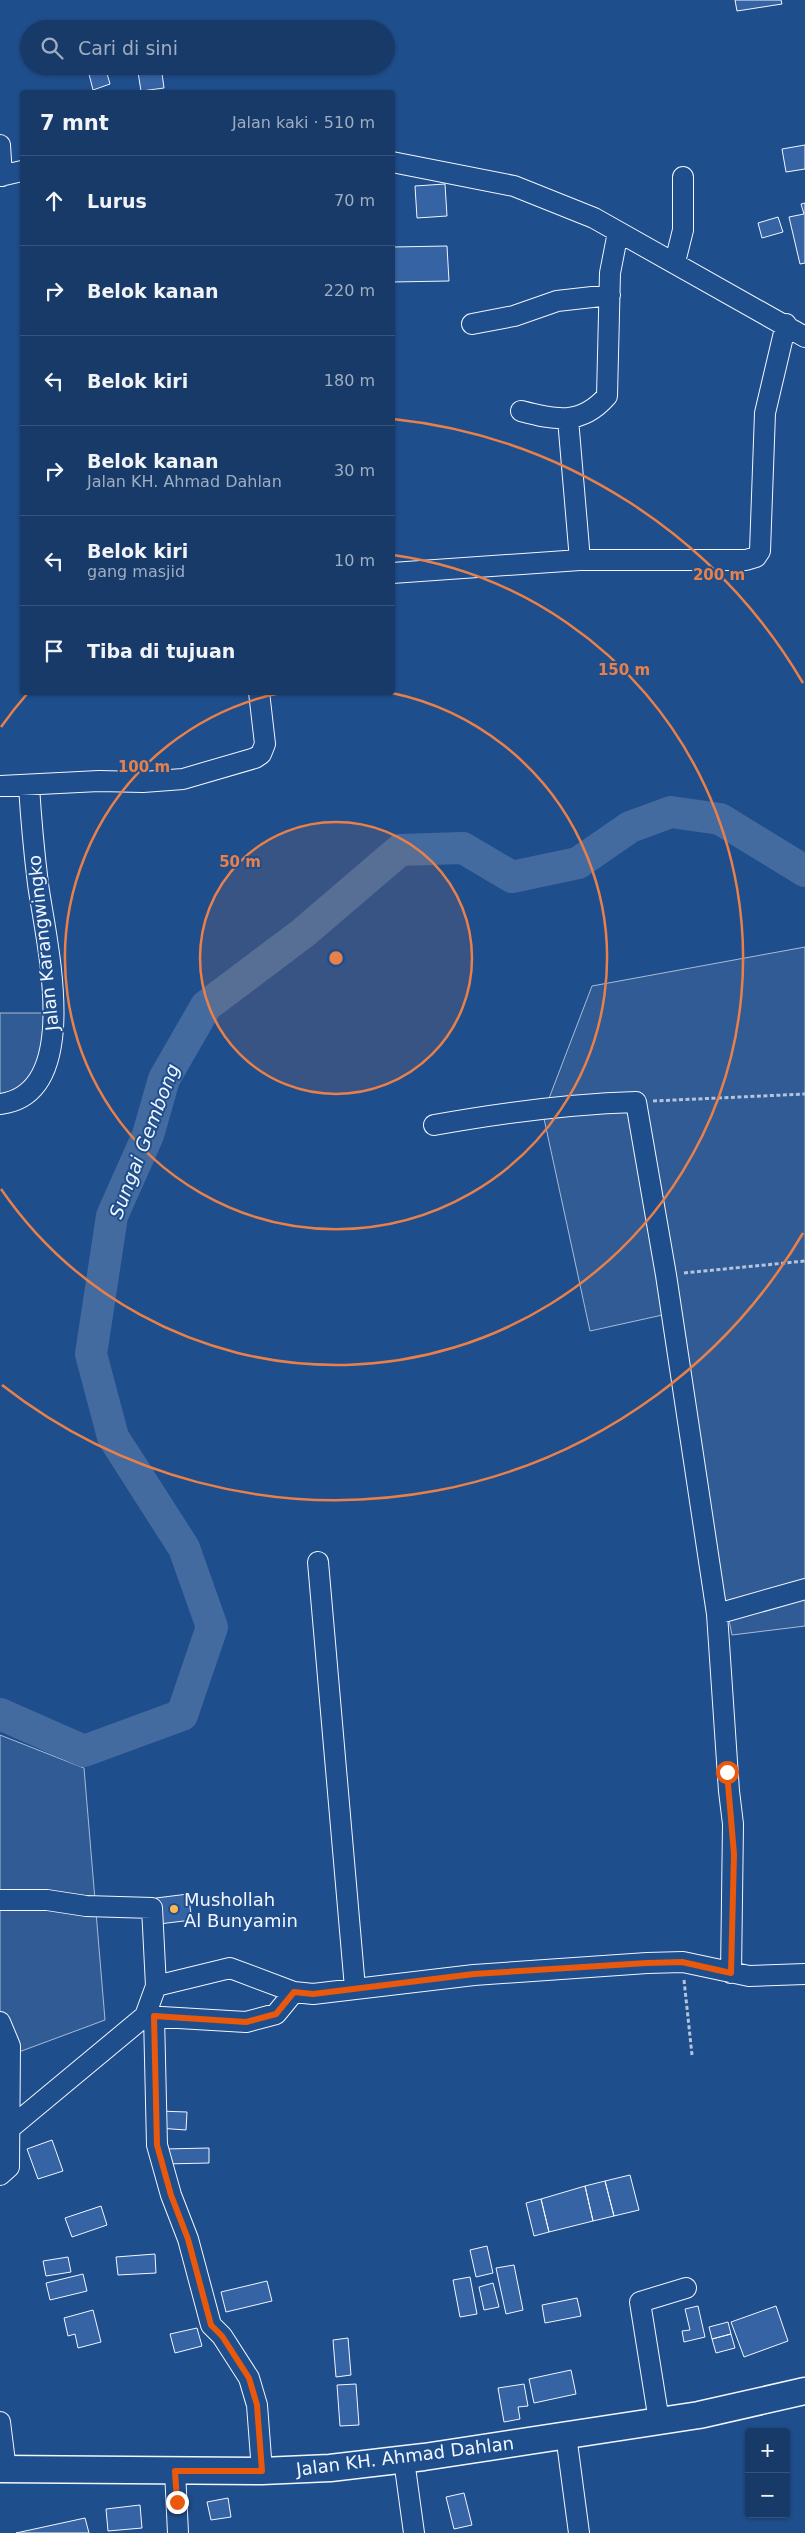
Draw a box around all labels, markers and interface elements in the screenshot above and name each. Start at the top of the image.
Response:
search box [20,20,395,75]
icon: search [38,34,66,62]
text: Cari di sini [78,37,178,59]
text: 7 mnt [40,111,109,135]
text: Jalan kaki · 510 m [232,113,375,132]
icon: ahead [40,187,68,215]
text: Lurus [87,190,147,212]
text: 70 m [334,191,375,210]
icon: right [40,277,68,305]
text: Belok kanan [87,280,219,302]
text: 220 m [324,281,375,300]
icon: left [40,367,68,395]
text: Belok kiri [87,370,188,392]
text: 180 m [324,371,375,390]
text: Belok kanan [87,450,219,472]
icon: right [40,457,68,485]
text: 30 m [334,461,375,480]
text: Jalan KH. Ahmad Dahlan [87,472,282,491]
text: Belok kiri [87,540,188,562]
icon: left [40,547,68,575]
text: 10 m [334,551,375,570]
text: gang masjid [87,562,185,581]
text: 200 m [693,566,745,584]
icon: arrive [40,637,68,665]
text: Tiba di tujuan [87,640,235,662]
text: 150 m [598,661,650,679]
text: 100 m [118,758,170,776]
text: 50 m [219,853,261,871]
street label: Jalan Karangwingko [23,854,63,1033]
centre of rings [327,949,345,967]
water label: Sungai Gembong [104,1061,184,1221]
route start [716,1761,739,1784]
place label: Mushollah Al Bunyamin [184,1889,298,1931]
marker: Mushollah Al Bunyamin [168,1903,180,1915]
map controls [745,2428,790,2518]
button: + [745,2428,790,2473]
street label: Jalan KH. Ahmad Dahlan [294,2432,515,2480]
button: − [745,2473,790,2518]
route end [166,2491,189,2514]

